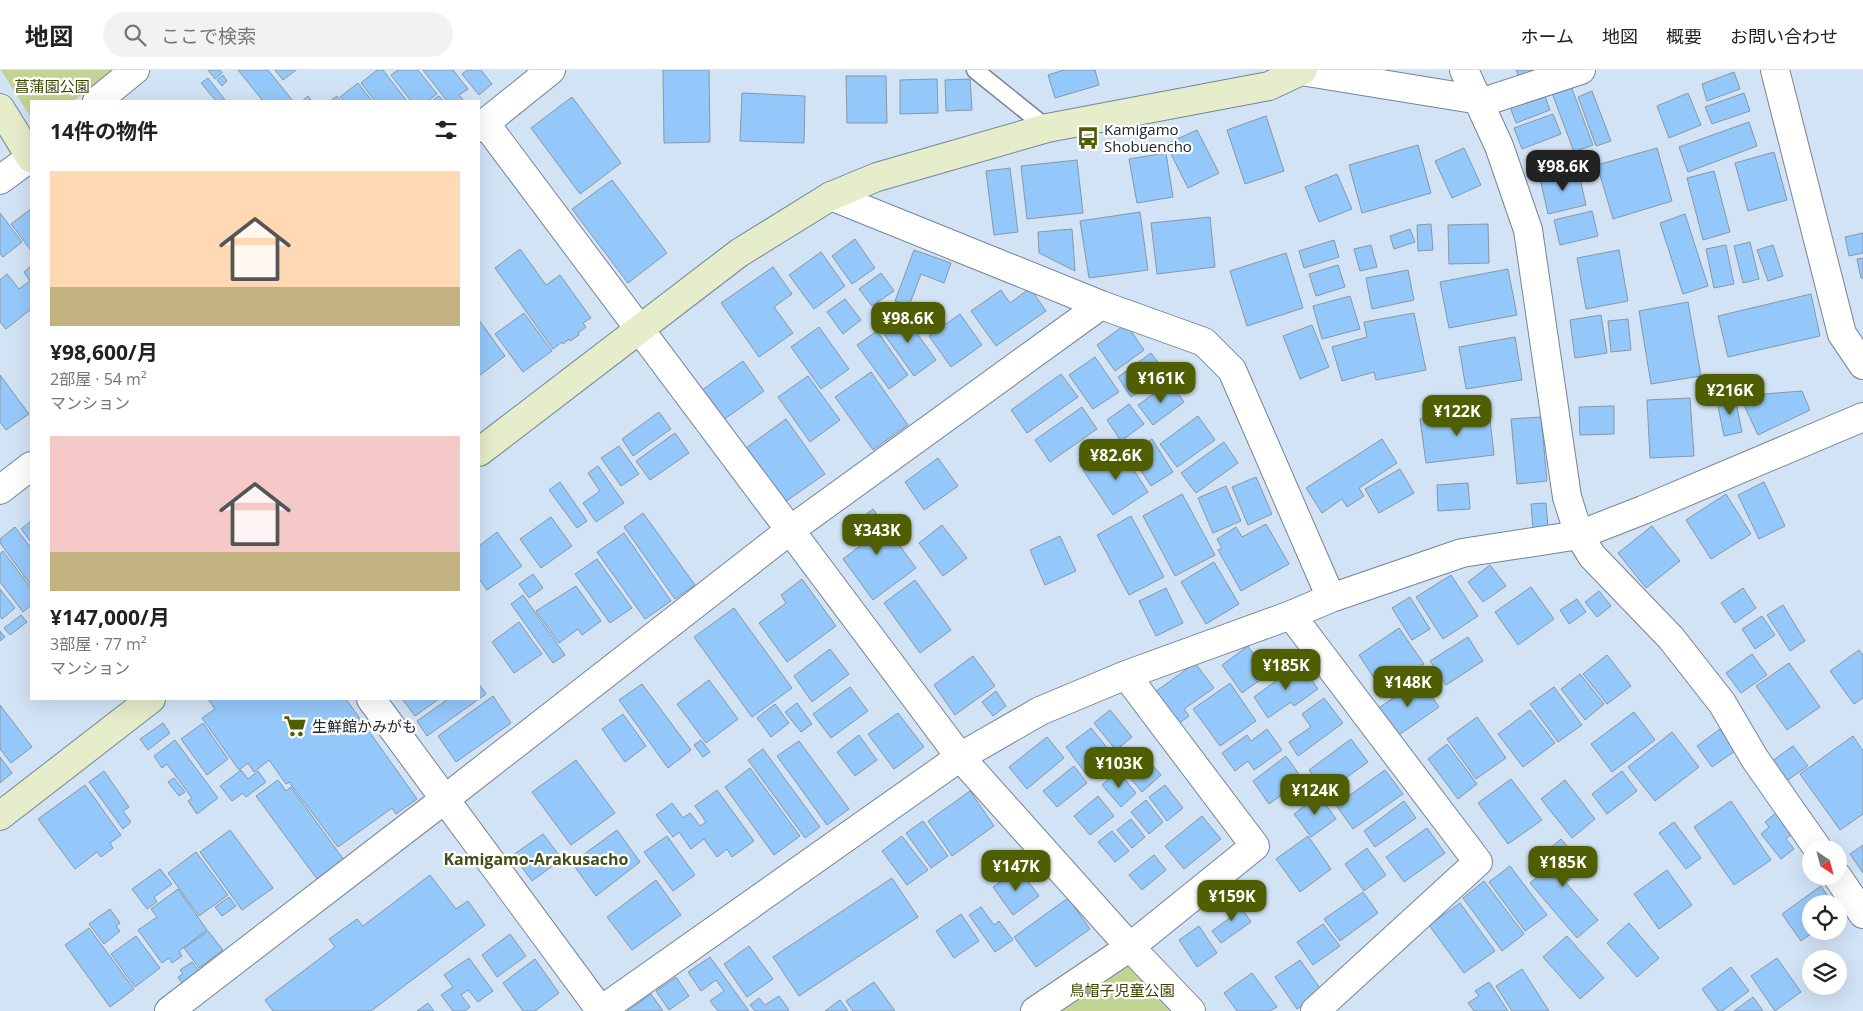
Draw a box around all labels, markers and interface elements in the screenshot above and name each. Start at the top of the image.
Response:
search box [103,12,453,57]
text: 地図 [25,19,73,52]
icon: search [121,21,149,49]
text: ここで検索 [161,23,256,49]
text: ホーム [1521,24,1574,48]
text: 地図 [1602,24,1638,48]
text: 概要 [1666,24,1702,48]
text: お問い合わせ [1730,24,1838,48]
park label: 菖蒲園公園 [14,76,90,96]
icon: filters [432,116,460,144]
text: 14件の物件 [50,117,158,145]
place label: Kamigamo Shobuencho [1104,119,1192,156]
bus stop icon: Kamigamo Shobuencho [1075,125,1101,151]
pin: ¥98.6K [1522,150,1604,192]
text: ¥98.6K [1537,155,1589,177]
icon: home [210,204,300,294]
pin: ¥98.6K [867,302,949,344]
text: ¥98.6K [882,307,934,329]
text: ¥98,600/月 [50,338,158,366]
pin: ¥161K [1126,362,1196,404]
text: ¥161K [1137,367,1185,389]
text: 2部屋 · 54 m² [50,368,147,390]
pin: ¥216K [1695,374,1765,416]
text: ¥216K [1706,379,1754,401]
text: マンション [50,392,130,414]
pin: ¥122K [1422,394,1492,437]
text: ¥122K [1433,400,1481,422]
pin: ¥82.6K [1075,438,1157,481]
text: ¥82.6K [1090,444,1142,466]
icon: home [210,469,300,559]
pin: ¥343K [842,514,912,556]
text: ¥343K [853,519,901,541]
text: ¥147,000/月 [50,603,170,631]
text: 3部屋 · 77 m² [50,633,147,655]
pin: ¥185K [1251,648,1321,691]
text: ¥185K [1262,654,1310,676]
text: マンション [50,657,130,679]
pin: ¥148K [1373,666,1443,708]
text: ¥148K [1384,671,1432,693]
supermarket icon: 生鮮館かみがも [282,713,308,739]
place label: 生鮮館かみがも [312,716,417,736]
pin: ¥103K [1084,746,1154,789]
text: ¥103K [1095,752,1143,774]
pin: ¥124K [1280,774,1350,816]
text: ¥124K [1291,779,1339,801]
north arrow [1802,840,1848,885]
map controls [1802,840,1847,995]
pin: ¥185K [1528,846,1598,888]
district label: Kamigamo-Arakusacho [443,848,629,870]
pin: ¥147K [981,850,1051,892]
text: ¥185K [1539,851,1587,873]
text: ¥147K [992,855,1040,877]
pin: ¥159K [1197,880,1267,922]
text: ¥159K [1208,885,1256,907]
button: locate [1802,895,1847,940]
button: layers [1802,950,1847,995]
park label: 鳥帽子児童公園 [1069,980,1175,1000]

